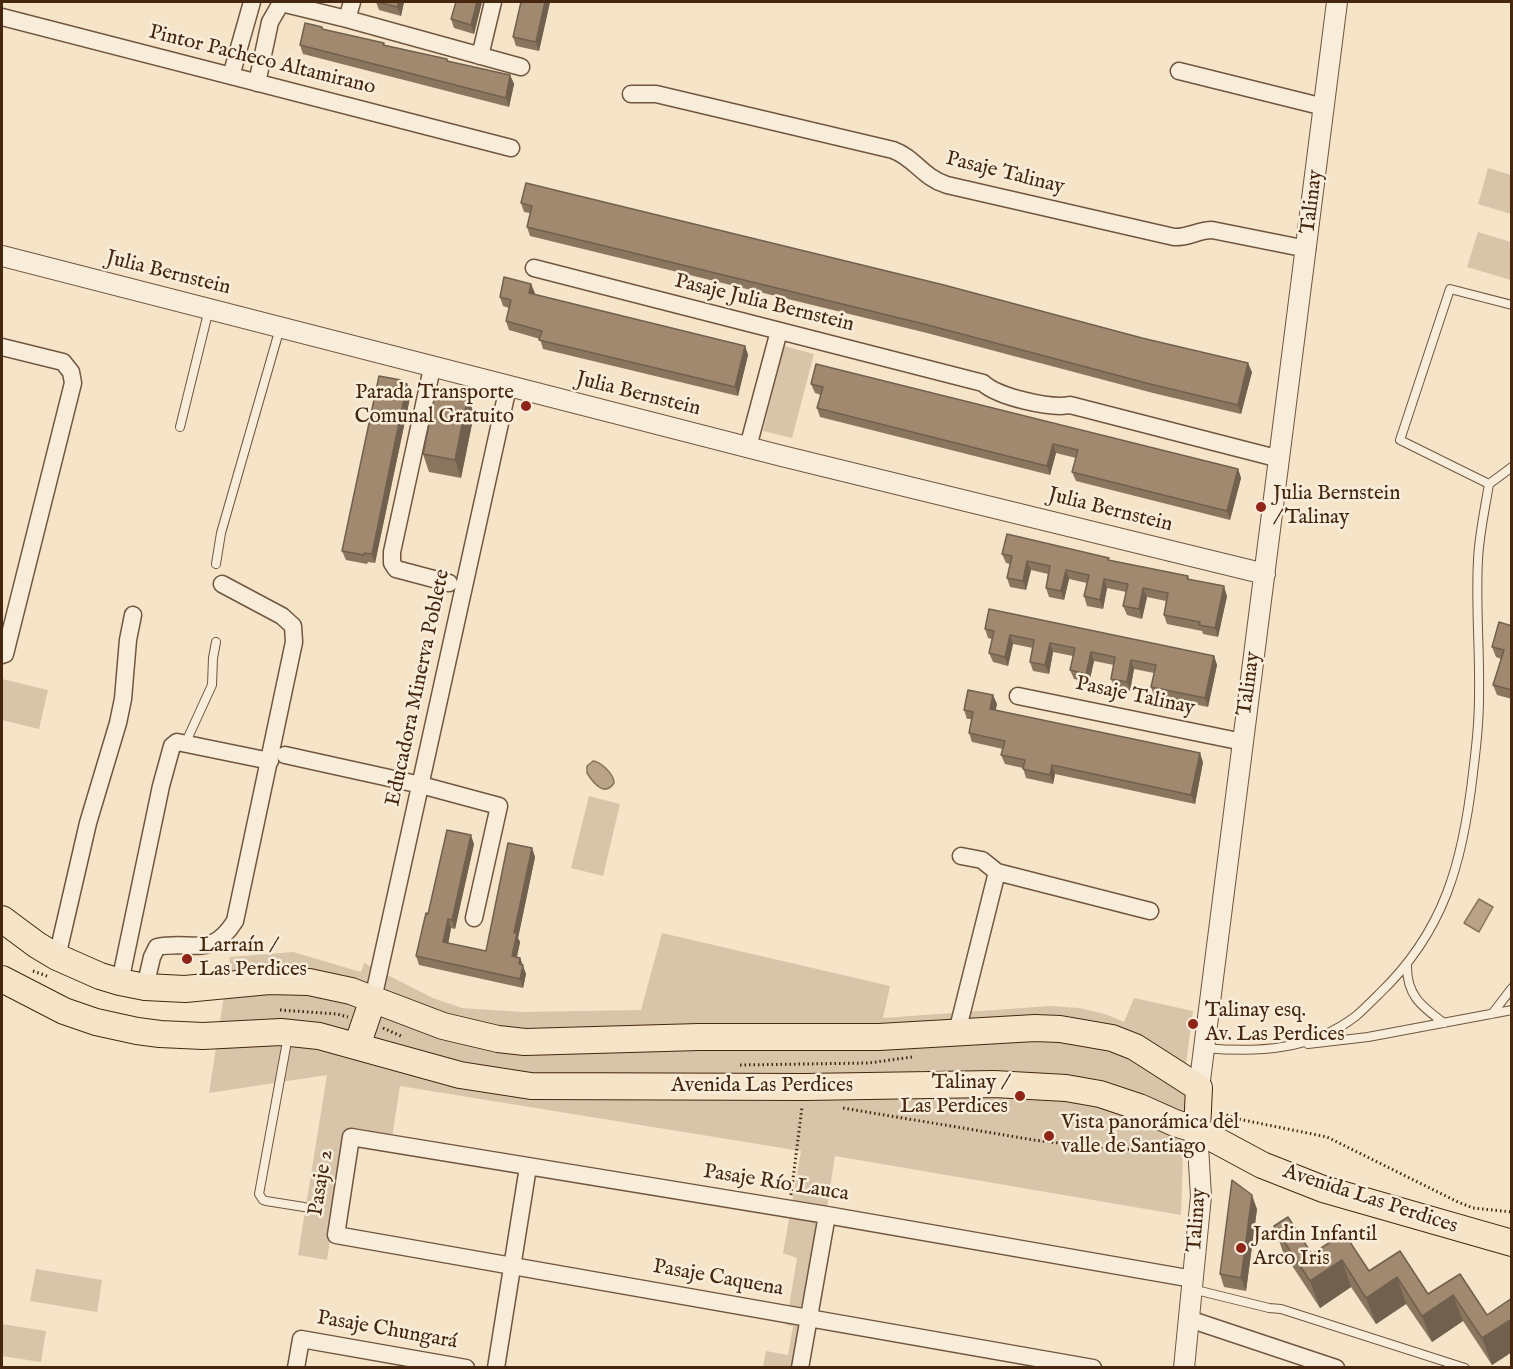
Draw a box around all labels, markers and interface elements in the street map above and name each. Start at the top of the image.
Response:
street label: Pintor Pacheco Altamirano [146,21,378,101]
street label: Pasaje Talinay [943,147,1067,201]
street label: Talinay [1297,168,1329,236]
street label: Julia Bernstein [103,246,233,302]
street label: Pasaje Julia Bernstein [672,270,856,338]
street label: Julia Bernstein [573,367,703,423]
place label: Parada Transporte Comunal Gratuito [355,381,514,431]
marker: Parada Transporte Comunal Gratuito [519,399,533,413]
place label: Julia Bernstein / Talinay [1273,482,1400,532]
street label: Julia Bernstein [1045,483,1175,539]
marker: Julia Bernstein / Talinay [1254,500,1268,514]
street label: Educadora Minerva Poblete [382,567,456,809]
street label: Talinay [1233,650,1267,718]
street label: Pasaje Talinay [1073,672,1197,722]
place label: Larraín / Las Perdices [199,934,307,984]
marker: Larraín / Las Perdices [180,952,194,966]
place label: Talinay esq. Av. Las Perdices [1205,999,1345,1049]
marker: Talinay esq. Av. Las Perdices [1186,1017,1200,1031]
place label: Talinay / Las Perdices [900,1071,1008,1121]
street label: Avenida Las Perdices [671,1074,853,1100]
marker: Talinay / Las Perdices [1013,1089,1027,1103]
place label: Vista panorámica del valle de Santiago [1061,1111,1239,1161]
marker: Vista panorámica del valle de Santiago [1042,1129,1056,1143]
street label: Pasaje 2 [304,1148,340,1218]
street label: Pasaje Río Lauca [701,1160,851,1208]
street label: Avenida Las Perdices [1280,1160,1460,1240]
street label: Talinay [1183,1187,1213,1253]
place label: Jardin Infantil Arco Iris [1253,1223,1377,1273]
marker: Jardin Infantil Arco Iris [1234,1241,1248,1255]
street label: Pasaje Caquena [651,1255,785,1303]
street label: Pasaje Chungará [315,1306,459,1356]

